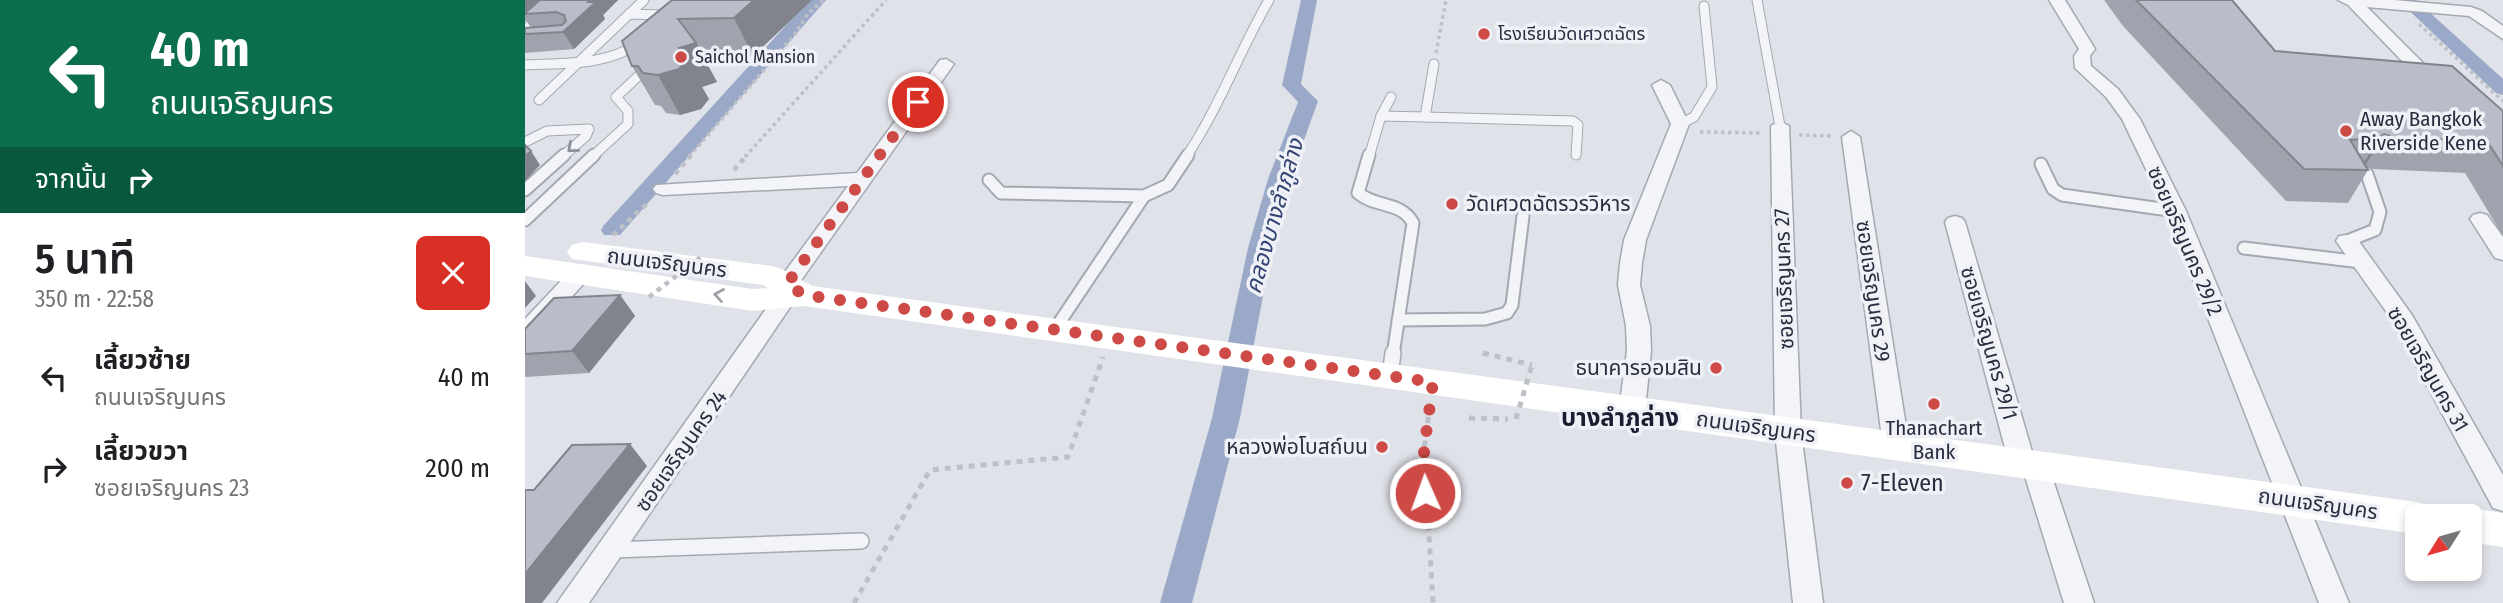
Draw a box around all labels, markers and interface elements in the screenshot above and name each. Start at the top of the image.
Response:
text: 40 m [150,20,250,79]
place label: โรงเรียนวัดเศวตฉัตร [1498,23,1645,45]
marker: โรงเรียนวัดเศวตฉัตร [1476,26,1492,42]
icon: left [35,28,126,119]
place label: Saichol Mansion [695,46,815,68]
marker: Saichol Mansion [673,49,689,65]
pin [888,72,948,132]
icon: arrive [899,83,937,121]
text: ถนนเจริญนคร [150,84,334,122]
place label: Away Bangkok Riverside Kene [2360,106,2487,156]
marker: Away Bangkok Riverside Kene [2338,123,2354,139]
water label: คลองบางลำภูล่าง [1239,134,1311,297]
one-way arrow [567,140,580,152]
icon: right [121,161,159,199]
street label: ซอยเจริญนคร 29/2 [2142,162,2228,320]
text: จากนั้น [35,164,107,195]
place label: วัดเศวตฉัตรวรวิหาร [1466,191,1630,217]
marker: วัดเศวตฉัตรวรวิหาร [1444,196,1460,212]
street label: ซอยเจริญนคร 27 [1769,208,1799,350]
street label: ซอยเจริญนคร 29 [1850,219,1896,363]
text: 5 นาที [35,234,135,284]
button: close [416,236,490,310]
street label: ถนนเจริญนคร [606,243,728,283]
street label: ซอยเจริญนคร 29/1 [1955,263,2023,423]
text: 350 m · 22:58 [35,285,154,313]
one-way arrow [713,288,724,303]
street label: ซอยเจริญนคร 31 [2382,302,2474,436]
text: เลี้ยวซ้าย [94,345,191,376]
place label: ธนาคารออมสิน [1576,355,1702,381]
icon: left [35,359,73,397]
marker: ธนาคารออมสิน [1708,360,1724,376]
text: 40 m [438,362,490,393]
text: ถนนเจริญนคร [94,383,226,411]
street label: ซอยเจริญนคร 24 [630,385,732,517]
marker: Thanachart Bank [1926,396,1942,412]
district label: บางลำภูล่าง [1561,404,1679,433]
street label: ถนนเจริญนคร [1695,406,1817,448]
place label: Thanachart Bank [1886,415,1983,465]
place label: หลวงพ่อโบสถ์บน [1226,434,1368,460]
text: เลี้ยวขวา [94,436,188,467]
marker: หลวงพ่อโบสถ์บน [1374,439,1390,455]
icon: right [35,450,73,488]
text: 200 m [425,453,490,484]
position arrow [1388,456,1462,530]
place label: 7-Eleven [1861,469,1944,497]
text: ซอยเจริญนคร 23 [94,474,249,502]
marker: 7-Eleven [1839,475,1855,491]
street label: ถนนเจริญนคร [2257,483,2379,525]
north arrow [2405,504,2481,581]
map controls [2405,504,2482,581]

